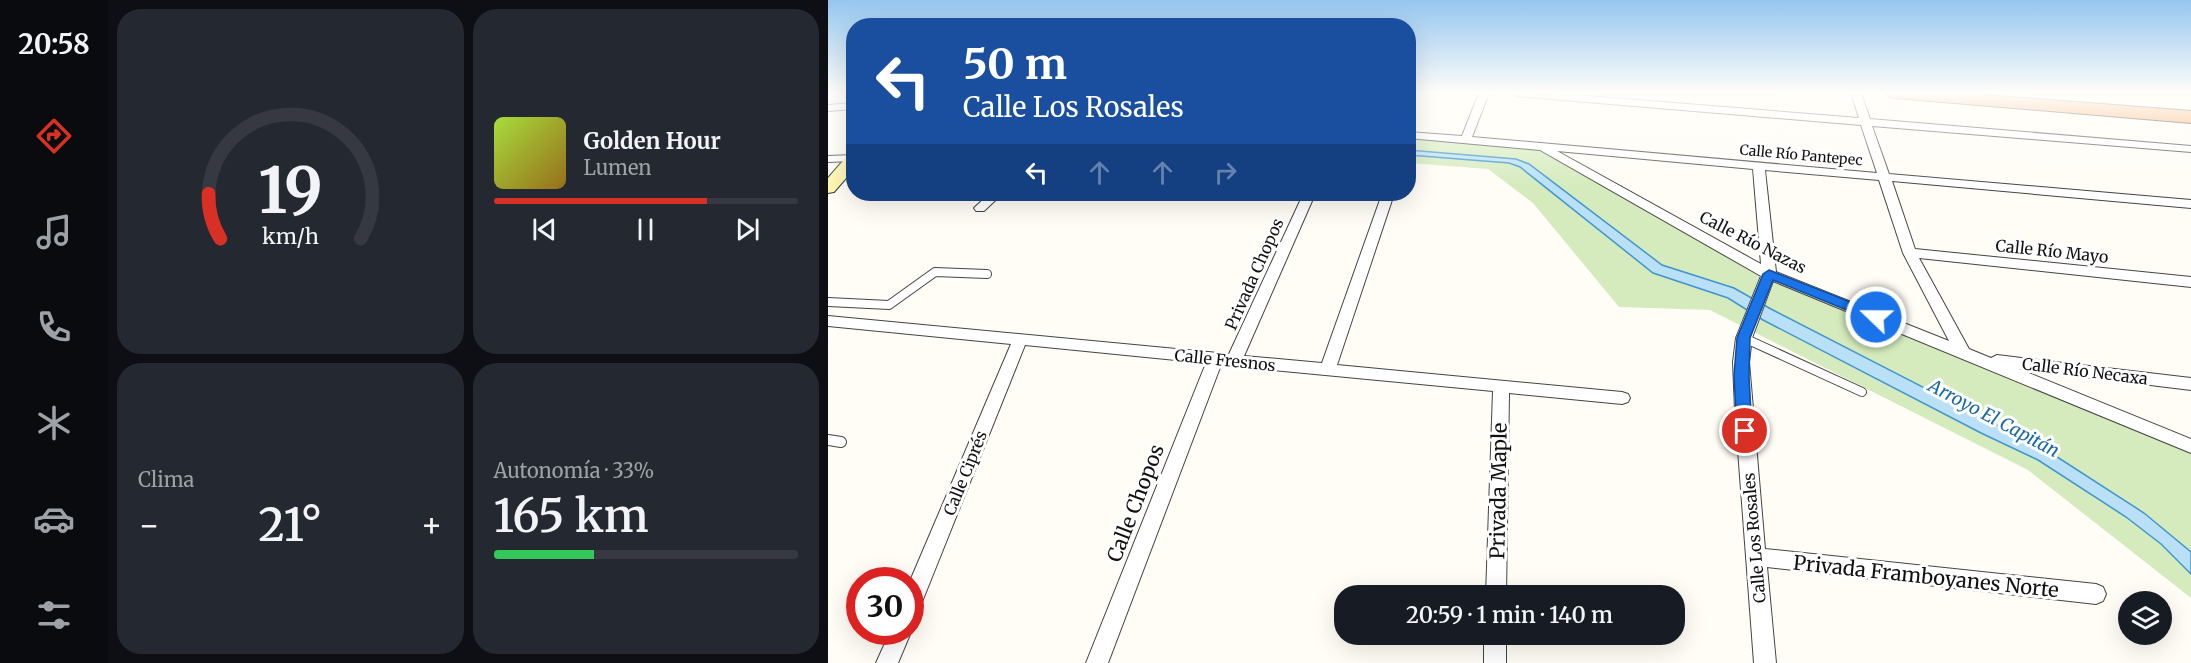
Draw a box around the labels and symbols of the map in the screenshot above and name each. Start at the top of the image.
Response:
street label: Calle Río Pantepec [1739,141,1863,169]
street label: Calle Río Nazas [1696,207,1810,278]
street label: Privada Chopos [1220,215,1288,333]
street label: Calle Río Mayo [1995,235,2109,267]
position arrow [1844,285,1908,349]
street label: Calle Fresnos [1173,345,1277,375]
street label: Calle Río Necaxa [2021,353,2149,389]
water label: Arroyo El Capitán [1923,373,2063,462]
pin [1719,405,1770,456]
street label: Privada Maple [1484,422,1512,560]
street label: Calle Ciprés [939,428,991,518]
street label: Calle Chopos [1101,441,1169,565]
street label: Calle Los Rosales [1738,472,1770,604]
street label: Privada Framboyanes Norte [1792,550,2060,602]
speed limit sign: 30 [846,567,924,645]

